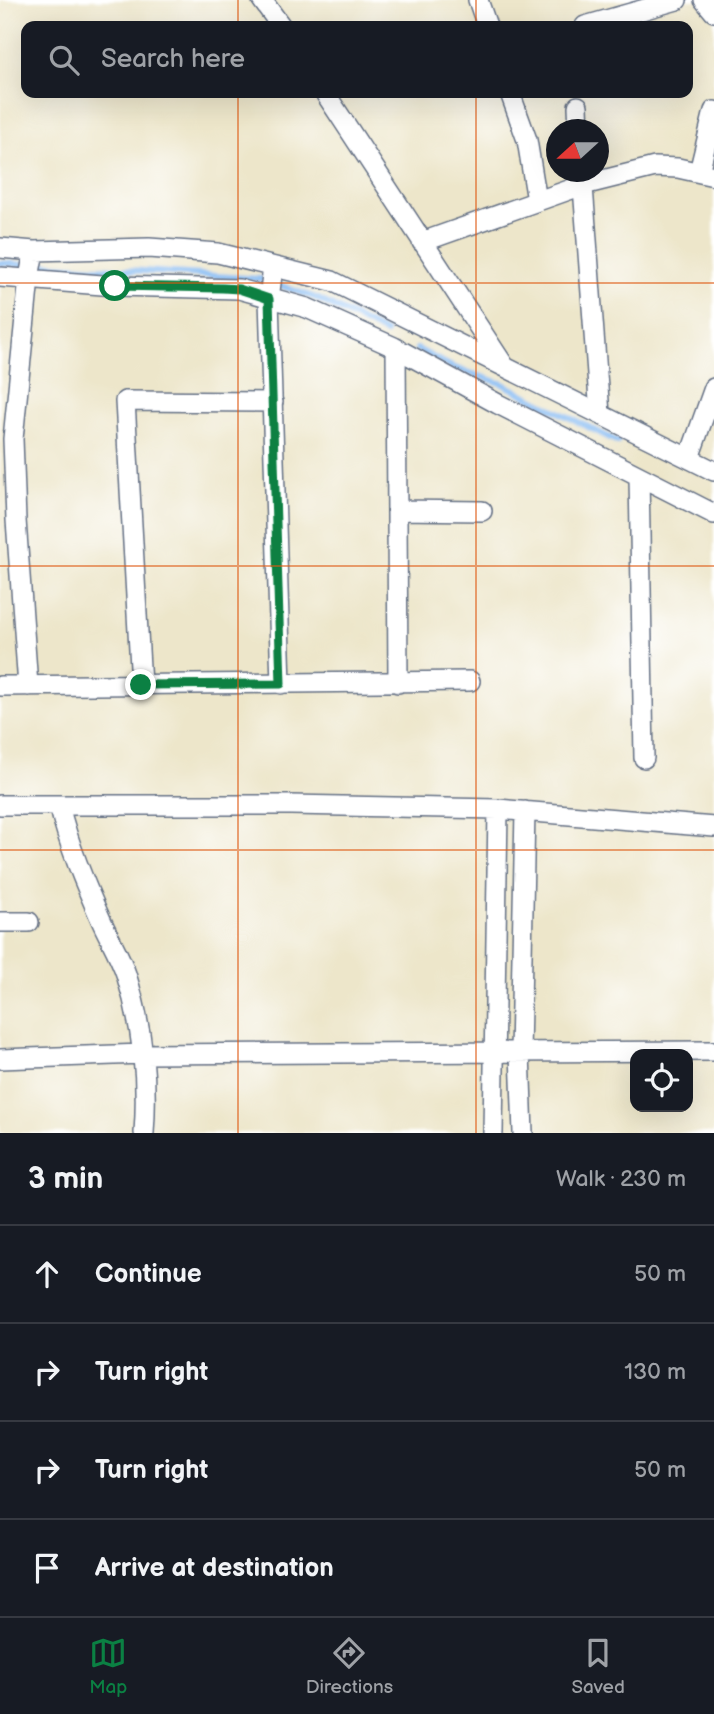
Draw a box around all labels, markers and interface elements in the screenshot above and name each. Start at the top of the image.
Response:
search box [21,21,693,98]
icon: search [45,41,83,79]
text: Search here [101,44,245,75]
north arrow [546,119,609,182]
route start [99,270,130,301]
route end [125,669,156,700]
map controls [630,1049,693,1112]
button: locate [630,1049,693,1112]
text: 3 min [28,1161,103,1197]
text: Walk · 230 m [556,1165,686,1193]
icon: ahead [28,1255,66,1293]
text: Continue [95,1259,202,1290]
text: 50 m [634,1260,686,1288]
icon: right [28,1353,66,1391]
text: Turn right [95,1357,208,1388]
text: 130 m [624,1358,686,1386]
icon: right [28,1451,66,1489]
text: Turn right [95,1455,208,1486]
text: 50 m [634,1456,686,1484]
icon: arrive [28,1549,66,1587]
text: Arrive at destination [95,1553,334,1584]
tab: Map [89,1634,127,1699]
tab: Directions [306,1634,393,1699]
tab: Saved [571,1634,625,1699]

